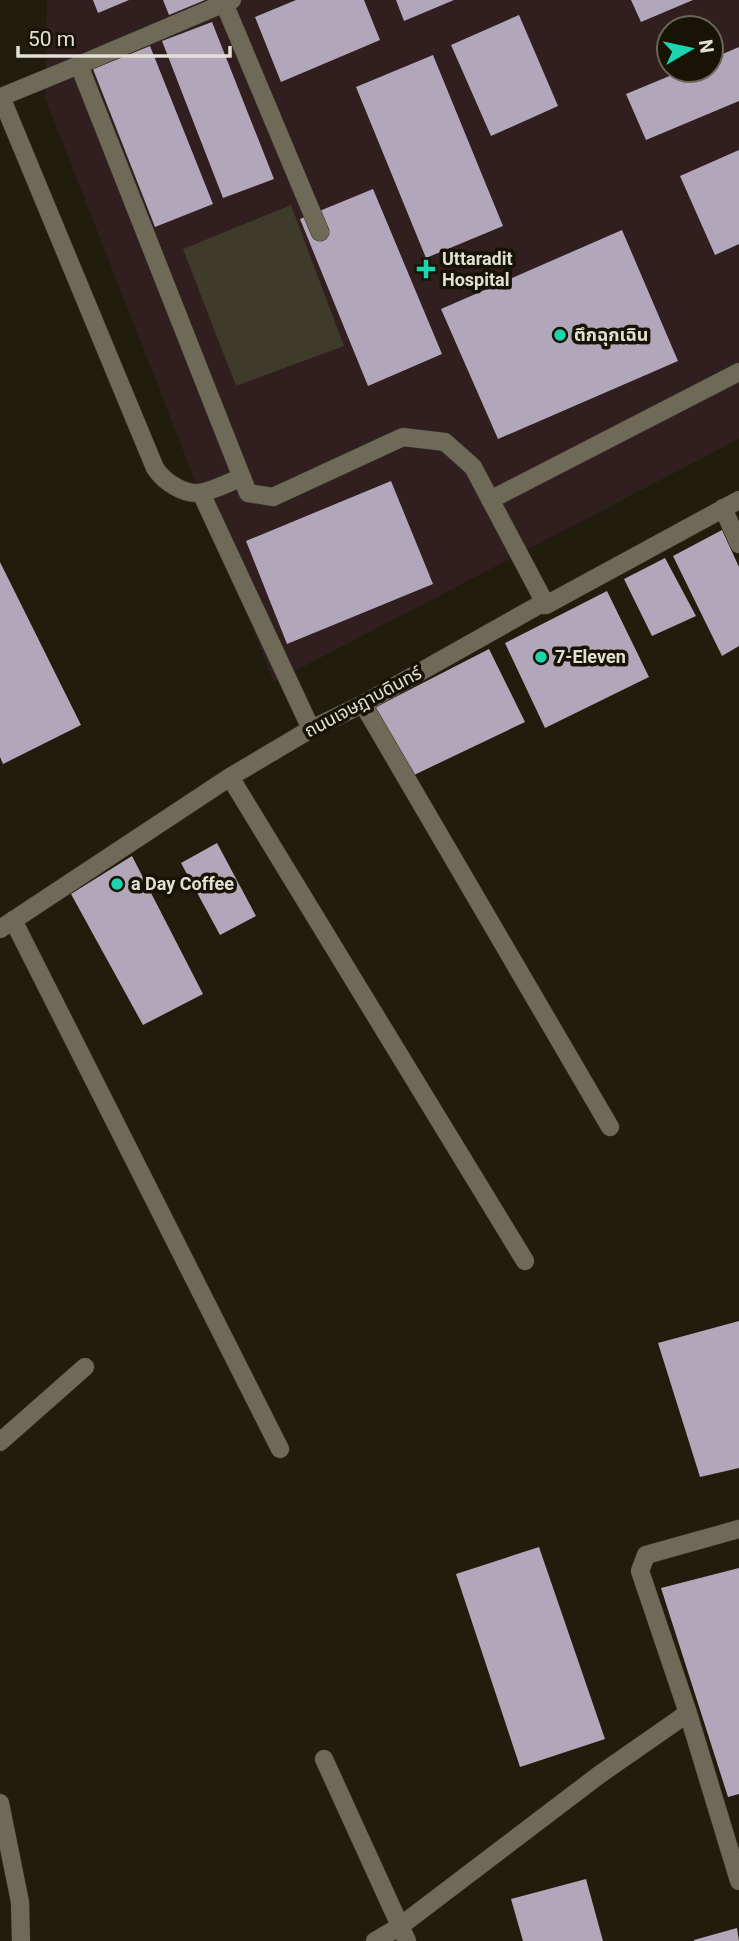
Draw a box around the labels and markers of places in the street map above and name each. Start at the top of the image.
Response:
place label: Uttaradit Hospital [442,248,513,290]
marker: Uttaradit Hospital [416,259,436,279]
place label: ตึกฉุกเฉิน [574,324,648,346]
marker: ตึกฉุกเฉิน [552,327,568,343]
place label: 7-Eleven [555,646,626,667]
marker: 7-Eleven [533,649,549,665]
place label: a Day Coffee [131,873,234,894]
marker: a Day Coffee [109,876,125,892]

